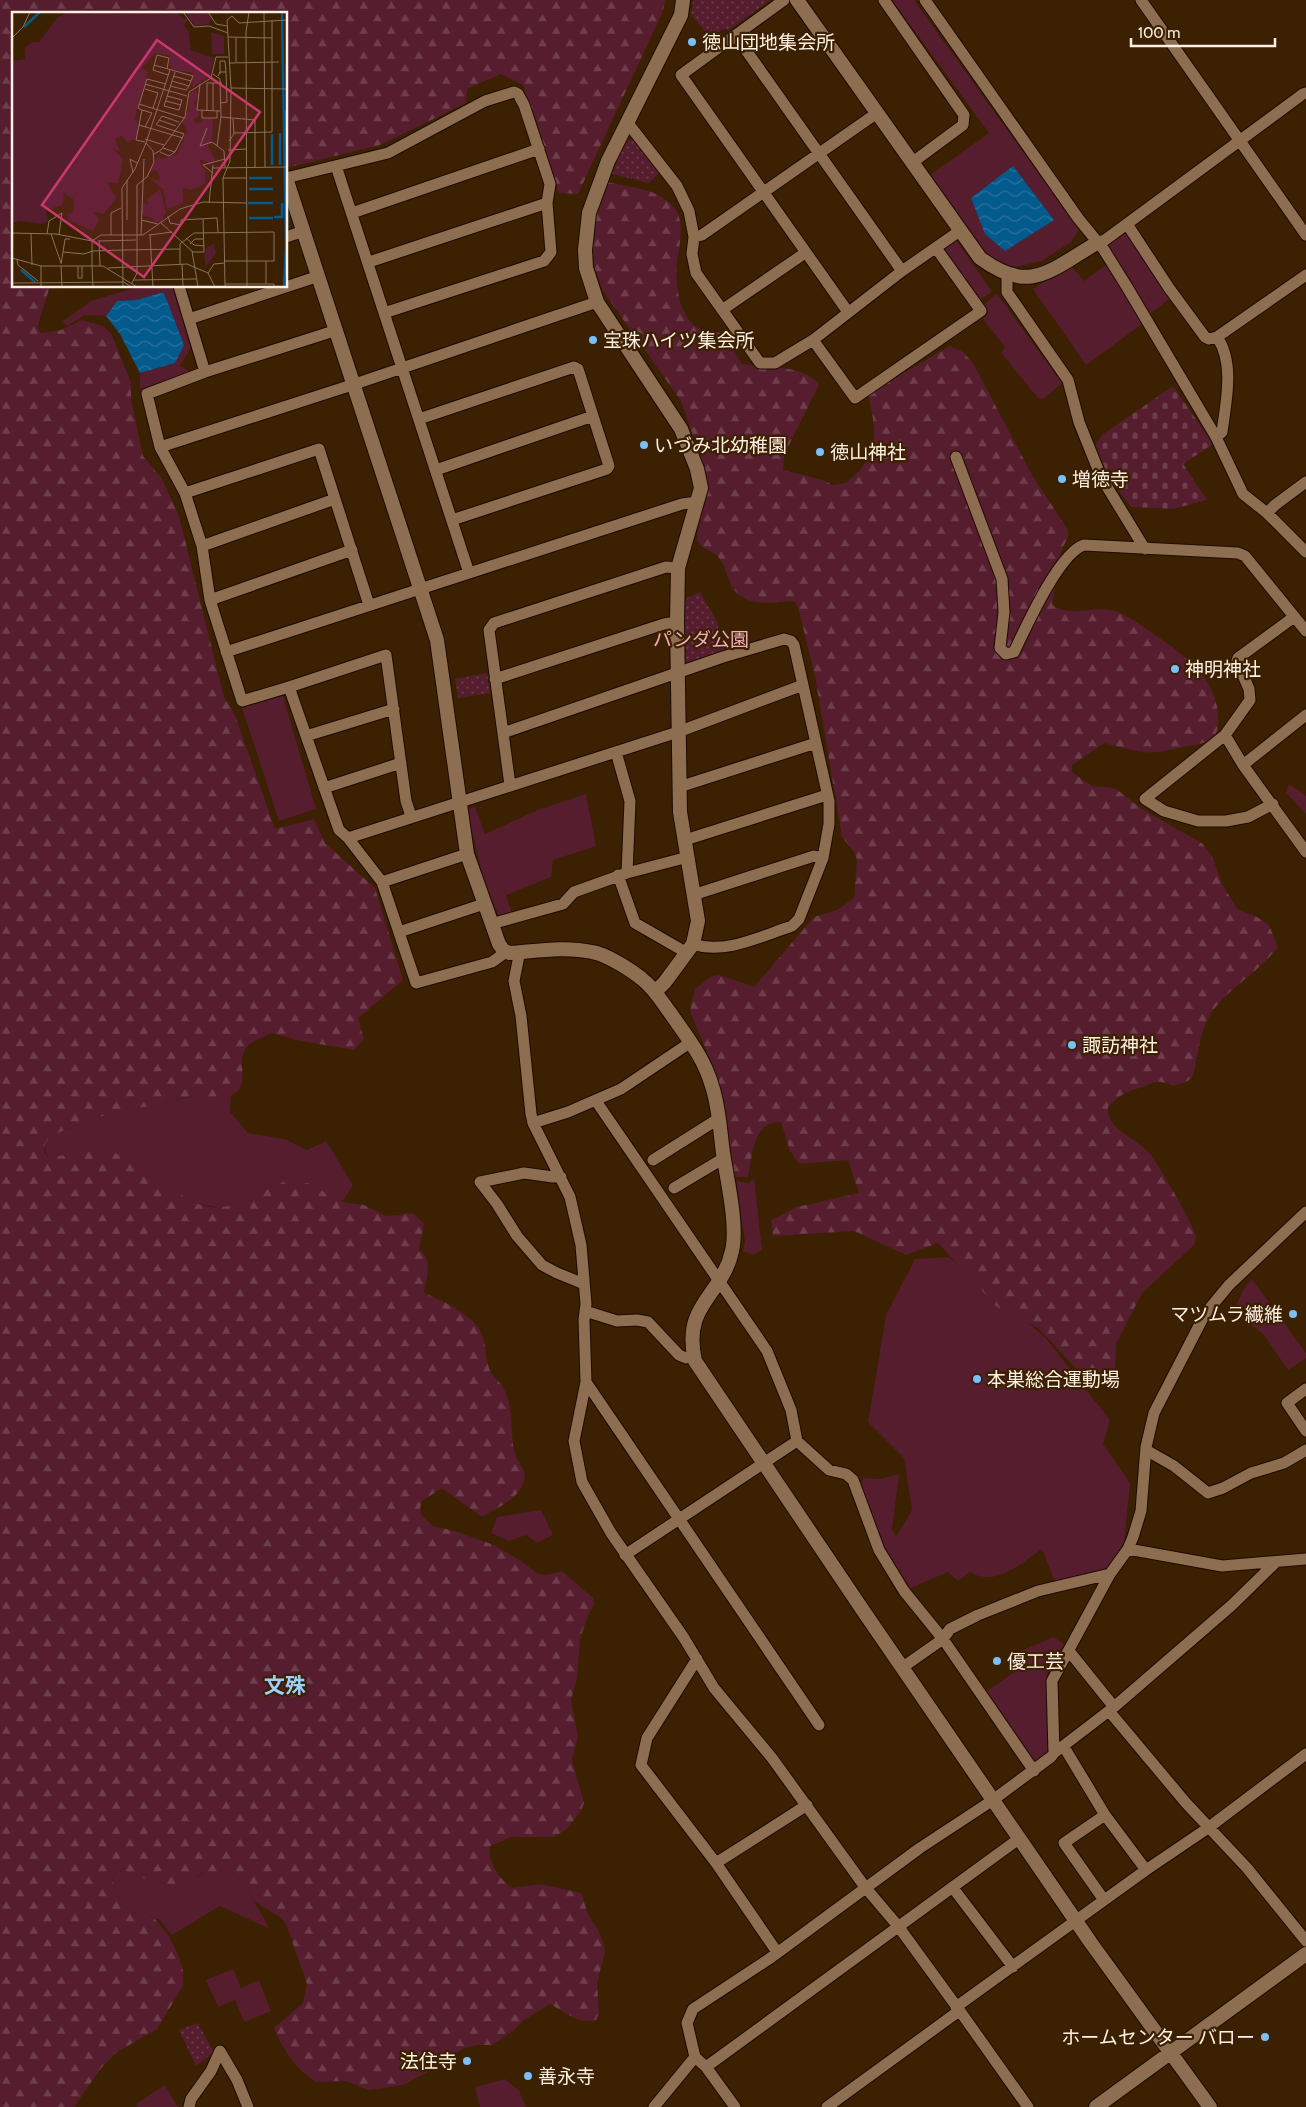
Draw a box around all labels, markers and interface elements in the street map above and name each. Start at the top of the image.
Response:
inset map [12,12,288,288]
scale bar [1131,15,1275,47]
text: 100 m [1138,24,1180,42]
place label: 徳山団地集会所 [702,31,835,54]
marker: 徳山団地集会所 [686,36,698,48]
place label: 宝珠ハイツ集会所 [603,329,755,352]
marker: 宝珠ハイツ集会所 [587,334,599,346]
place label: いづみ北幼稚園 [654,434,787,457]
marker: いづみ北幼稚園 [638,439,650,451]
place label: 徳山神社 [830,441,906,464]
marker: 徳山神社 [814,446,826,458]
place label: 増徳寺 [1072,468,1129,491]
marker: 増徳寺 [1056,473,1068,485]
park label: パンダ公園 [653,628,749,651]
place label: 神明神社 [1185,658,1261,681]
marker: 神明神社 [1169,663,1181,675]
place label: 諏訪神社 [1082,1034,1158,1057]
marker: 諏訪神社 [1066,1039,1078,1051]
place label: マツムラ繊維 [1170,1303,1283,1326]
marker: マツムラ繊維 [1287,1308,1299,1320]
place label: 本巣総合運動場 [987,1368,1120,1391]
marker: 本巣総合運動場 [971,1373,983,1385]
place label: 優工芸 [1007,1650,1064,1673]
marker: 優工芸 [991,1655,1003,1667]
district label: 文殊 [264,1673,306,1698]
place label: ホームセンター バロー [1061,2026,1255,2049]
marker: ホームセンター バロー [1259,2031,1271,2043]
place label: 法住寺 [400,2050,457,2073]
marker: 法住寺 [461,2055,473,2067]
place label: 善永寺 [538,2065,595,2088]
marker: 善永寺 [522,2070,534,2082]

